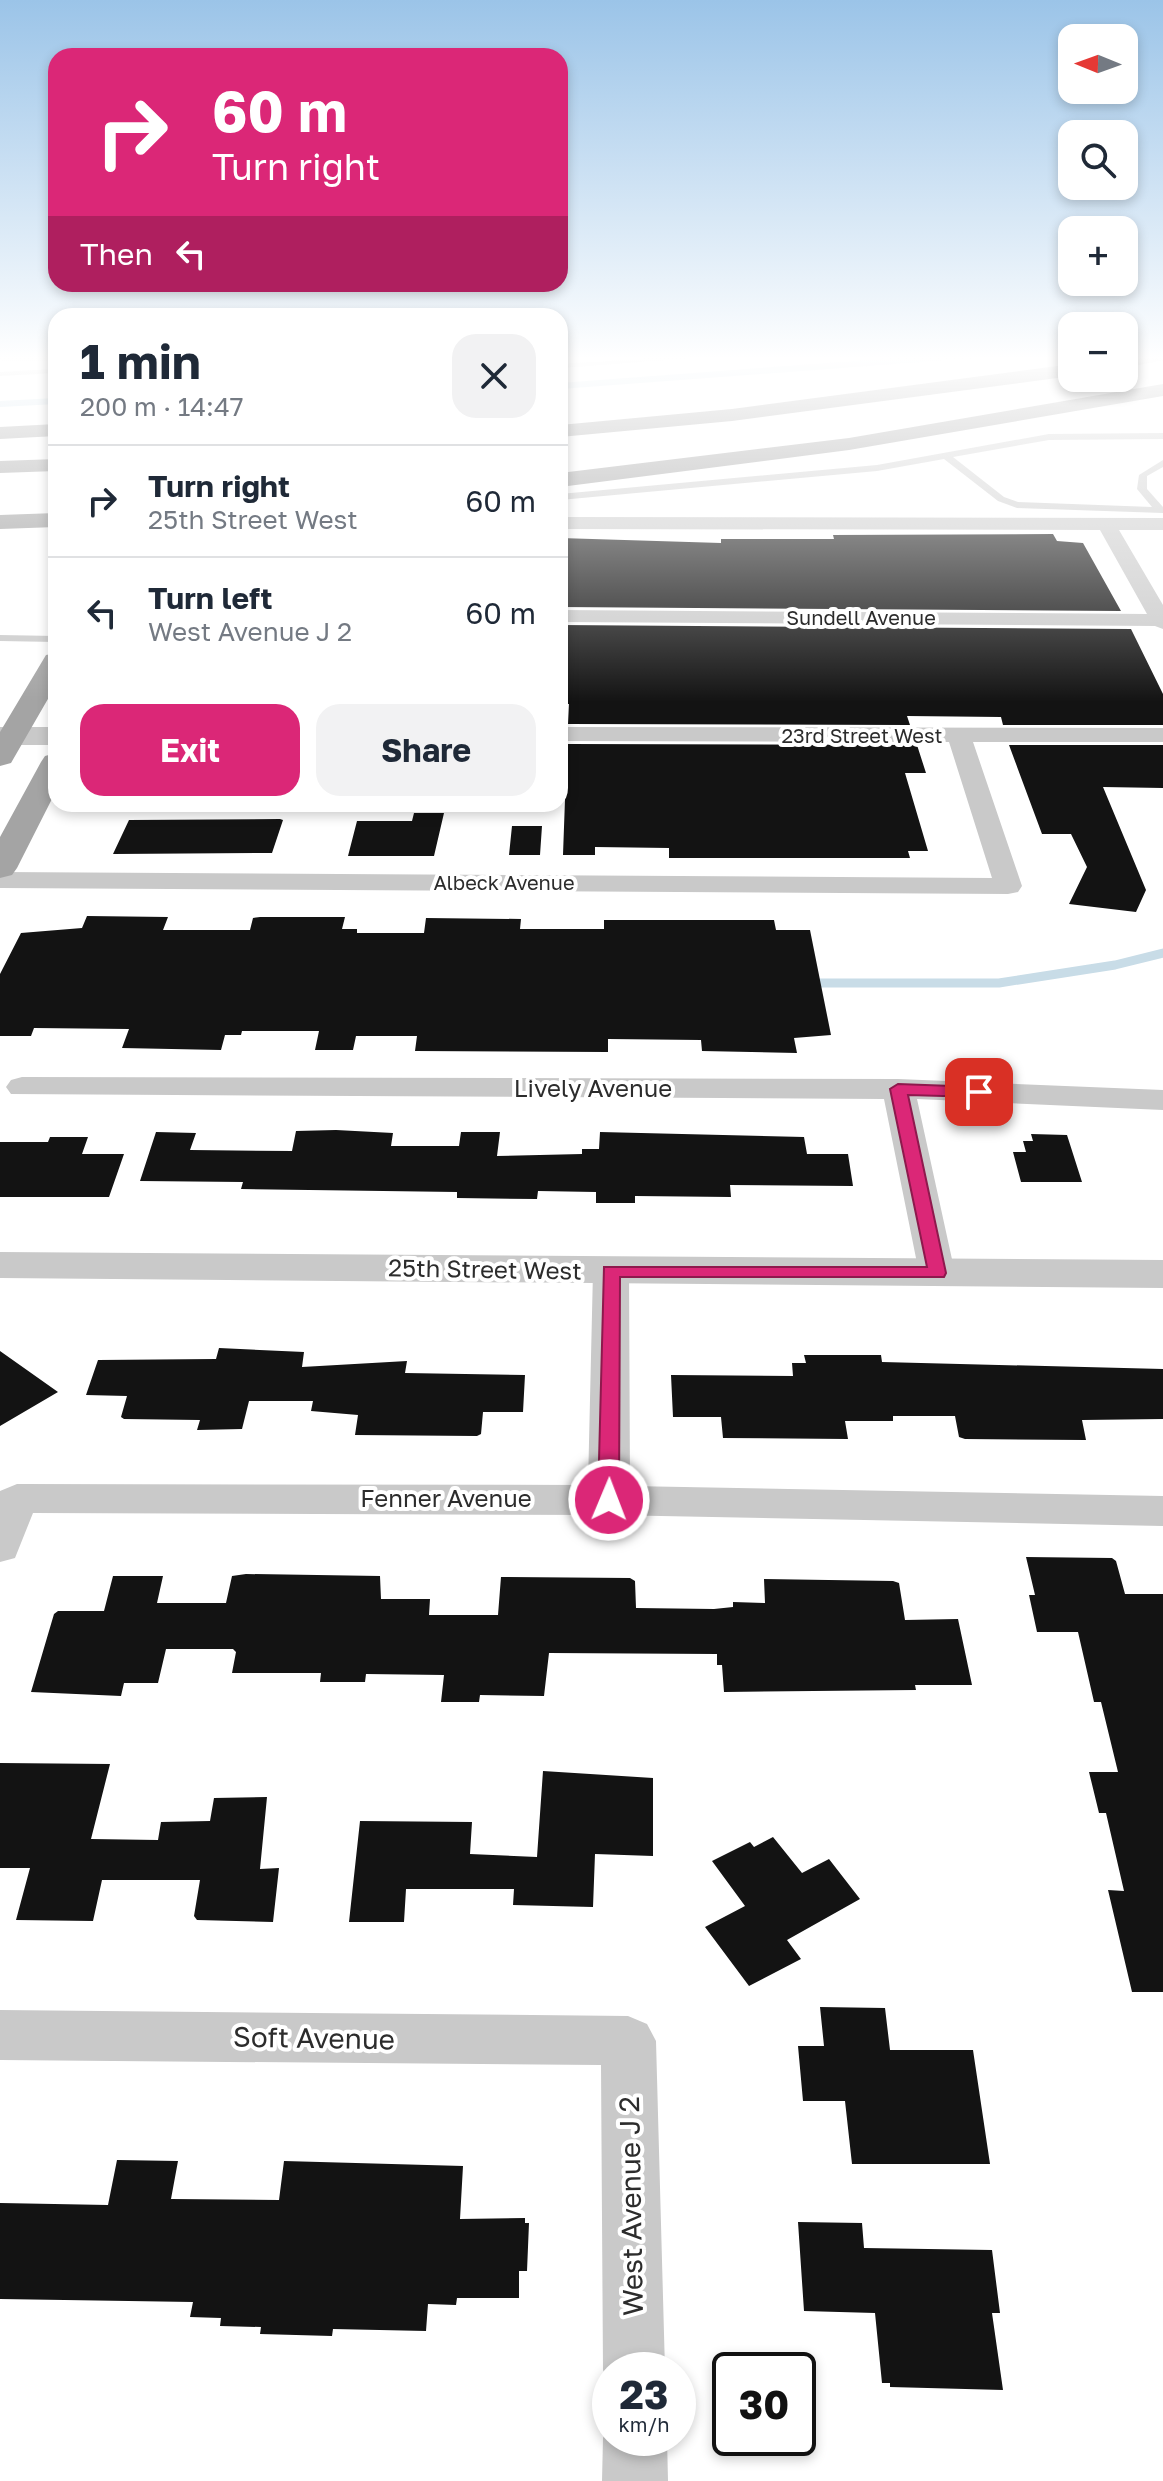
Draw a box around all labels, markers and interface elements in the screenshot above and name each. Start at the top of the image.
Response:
north arrow [1058,24,1138,104]
map controls [1058,24,1138,392]
text: 60 m [212,77,347,144]
icon: right [80,80,184,184]
button: search [1058,120,1138,200]
text: Turn right [212,145,380,188]
button: + [1058,216,1138,296]
icon: left [169,232,213,276]
text: Then [80,236,153,272]
button: − [1058,312,1138,392]
text: 1 min [80,332,201,390]
button: close [452,334,536,418]
text: 200 m · 14:47 [80,391,244,422]
text: Turn right [148,468,290,504]
icon: right [80,479,124,523]
text: 60 m [465,483,536,519]
text: 25th Street West [148,504,358,535]
text: Turn left [148,580,273,616]
icon: left [80,591,124,635]
text: 60 m [465,595,536,631]
street label: Sundell Avenue [786,605,936,629]
text: West Avenue J 2 [148,616,352,647]
button: Exit [80,704,300,796]
button: Share [316,704,536,796]
street label: 23rd Street West [782,723,943,747]
street label: Albeck Avenue [433,870,575,894]
pin [945,1058,1013,1126]
icon: arrive [957,1070,1001,1114]
street label: Lively Avenue [514,1073,672,1102]
street label: 25th Street West [388,1252,582,1285]
position arrow [567,1458,651,1542]
street label: Fenner Avenue [360,1483,532,1512]
street label: Soft Avenue [233,2020,395,2055]
street label: West Avenue J 2 [612,2096,649,2316]
speed limit sign: 30 [712,2352,816,2456]
text: 23 [620,2370,668,2418]
text: km/h [619,2412,669,2436]

